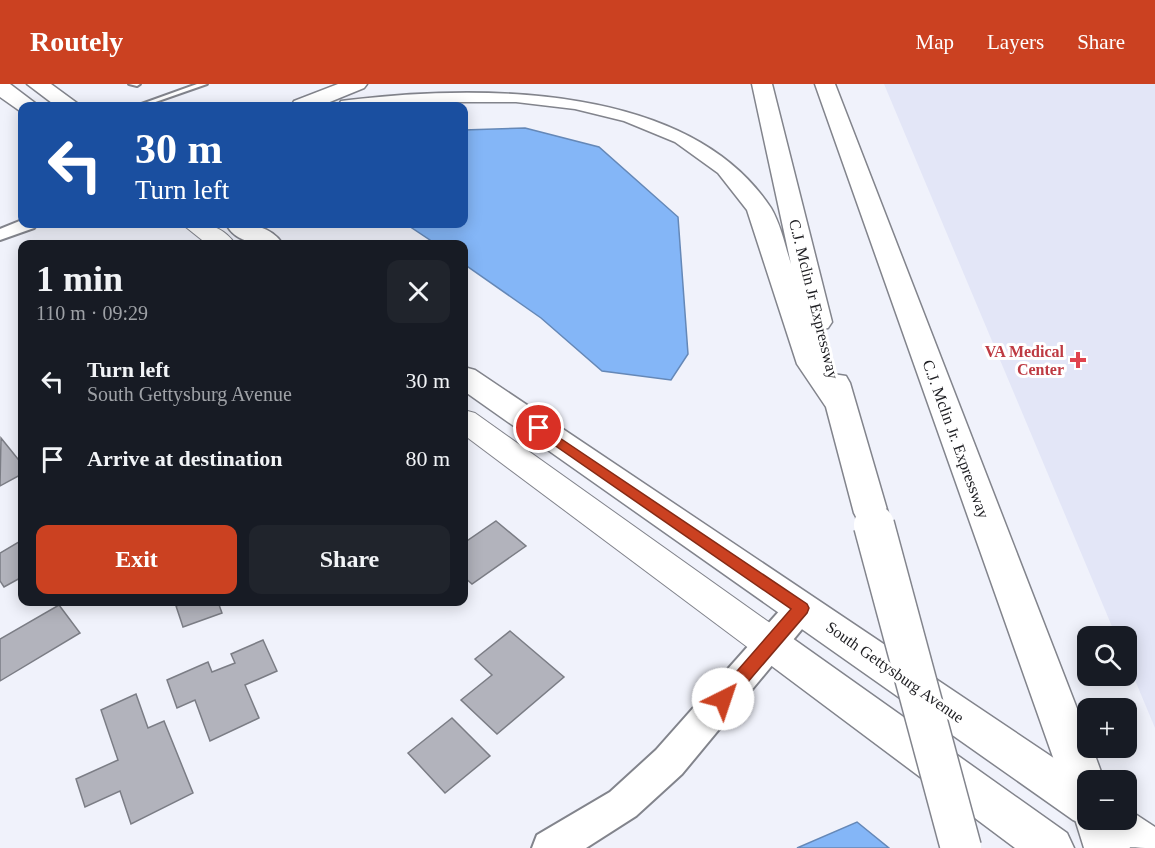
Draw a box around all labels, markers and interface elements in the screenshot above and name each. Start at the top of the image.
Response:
text: Routely [30,26,123,57]
text: Map [916,30,954,54]
text: Layers [987,30,1044,54]
text: Share [1077,30,1125,54]
icon: left [36,126,114,204]
text: 30 m [135,126,223,172]
text: Turn left [135,175,229,205]
street label: C.J. Mclin Jr Expressway [785,217,842,381]
text: 1 min [36,259,123,299]
button: close [387,260,450,323]
text: 110 m · 09:29 [36,302,148,324]
place label: VA Medical Center [985,343,1065,378]
marker: VA Medical Center [1069,351,1087,369]
text: Turn left [87,357,170,382]
street label: C.J. Mclin Jr. Expressway [918,358,993,521]
icon: left [36,365,69,398]
text: 30 m [405,368,450,393]
text: South Gettysburg Avenue [87,383,292,405]
pin [513,402,564,453]
icon: arrive [522,411,555,444]
icon: arrive [36,443,69,476]
text: Arrive at destination [87,446,283,471]
text: 80 m [405,446,450,471]
button: Exit [36,525,237,594]
button: Share [249,525,450,594]
street label: South Gettysburg Avenue [822,618,967,727]
map controls [1077,626,1137,830]
button: search [1077,626,1137,686]
position arrow [691,667,755,731]
button: + [1077,698,1137,758]
button: − [1077,770,1137,830]

